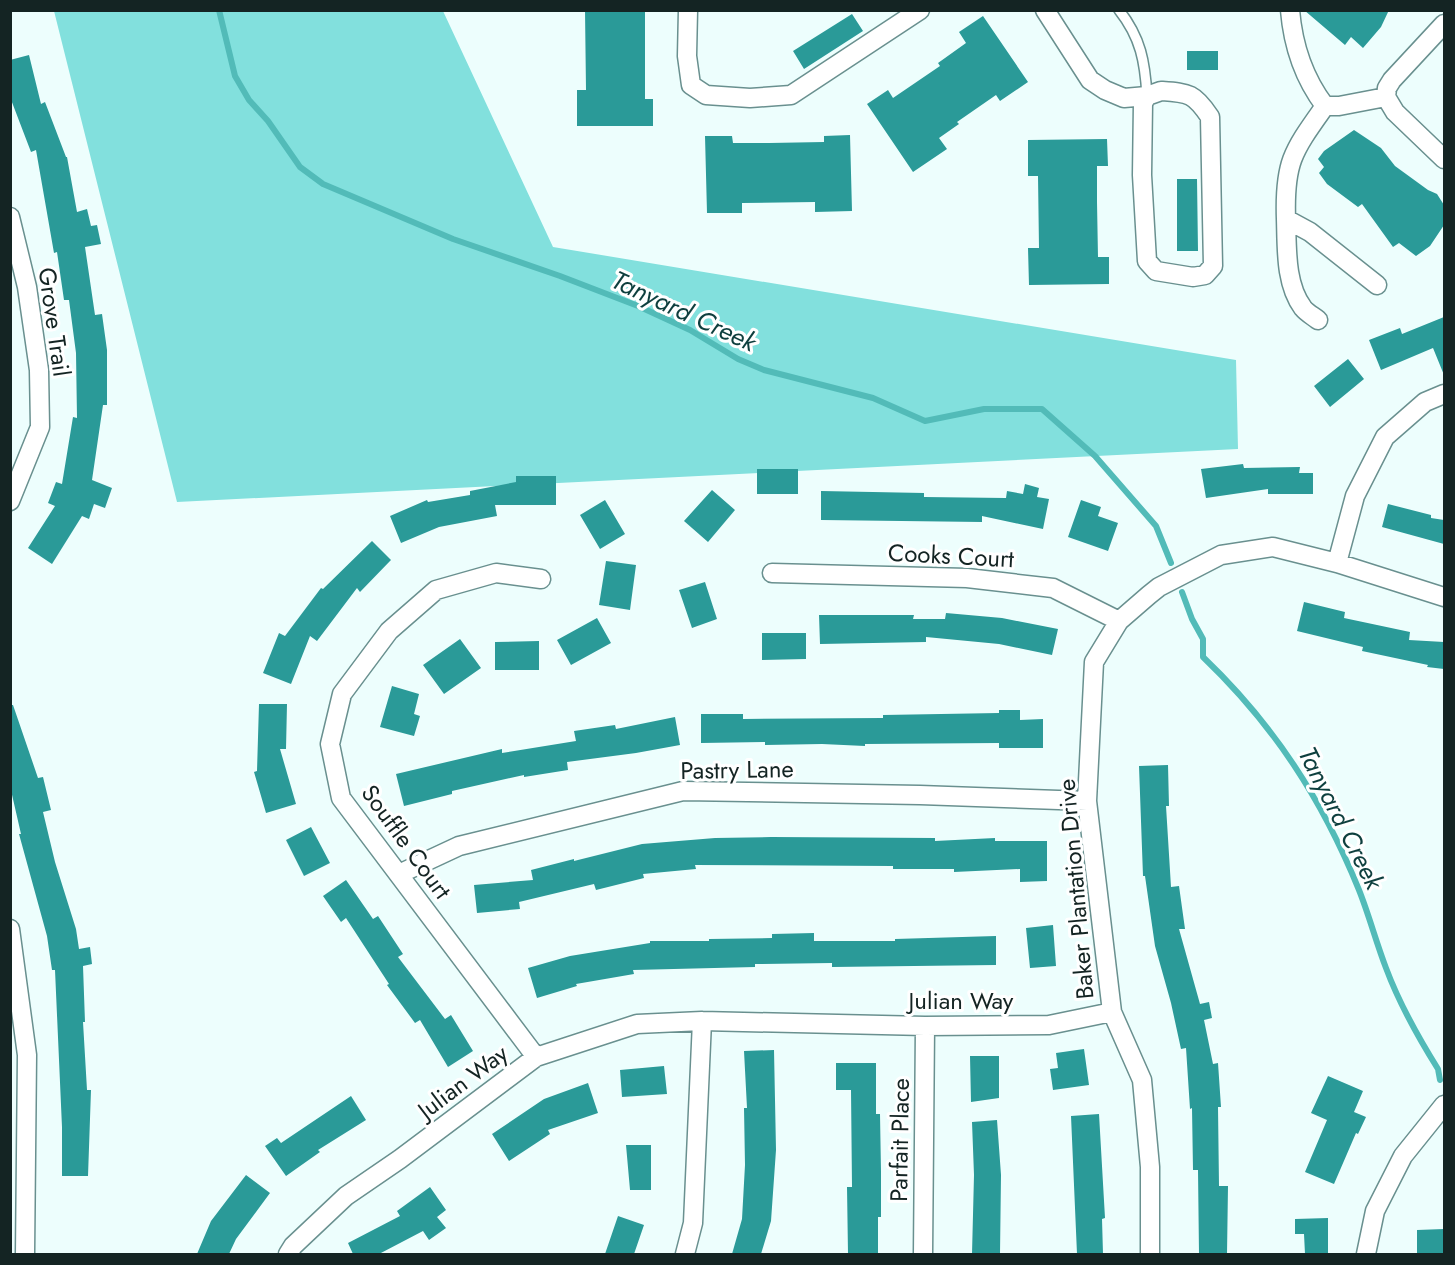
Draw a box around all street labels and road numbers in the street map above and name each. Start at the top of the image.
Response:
street label: Grove Trail [30,265,79,379]
street label: Cooks Court [887,535,1015,576]
street label: Pastry Lane [680,751,794,788]
street label: Souffle Court [353,777,460,906]
street label: Baker Plantation Drive [1048,777,1103,1001]
street label: Julian Way [906,983,1014,1018]
street label: Julian Way [408,1036,515,1129]
street label: Parfait Place [881,1078,918,1202]

